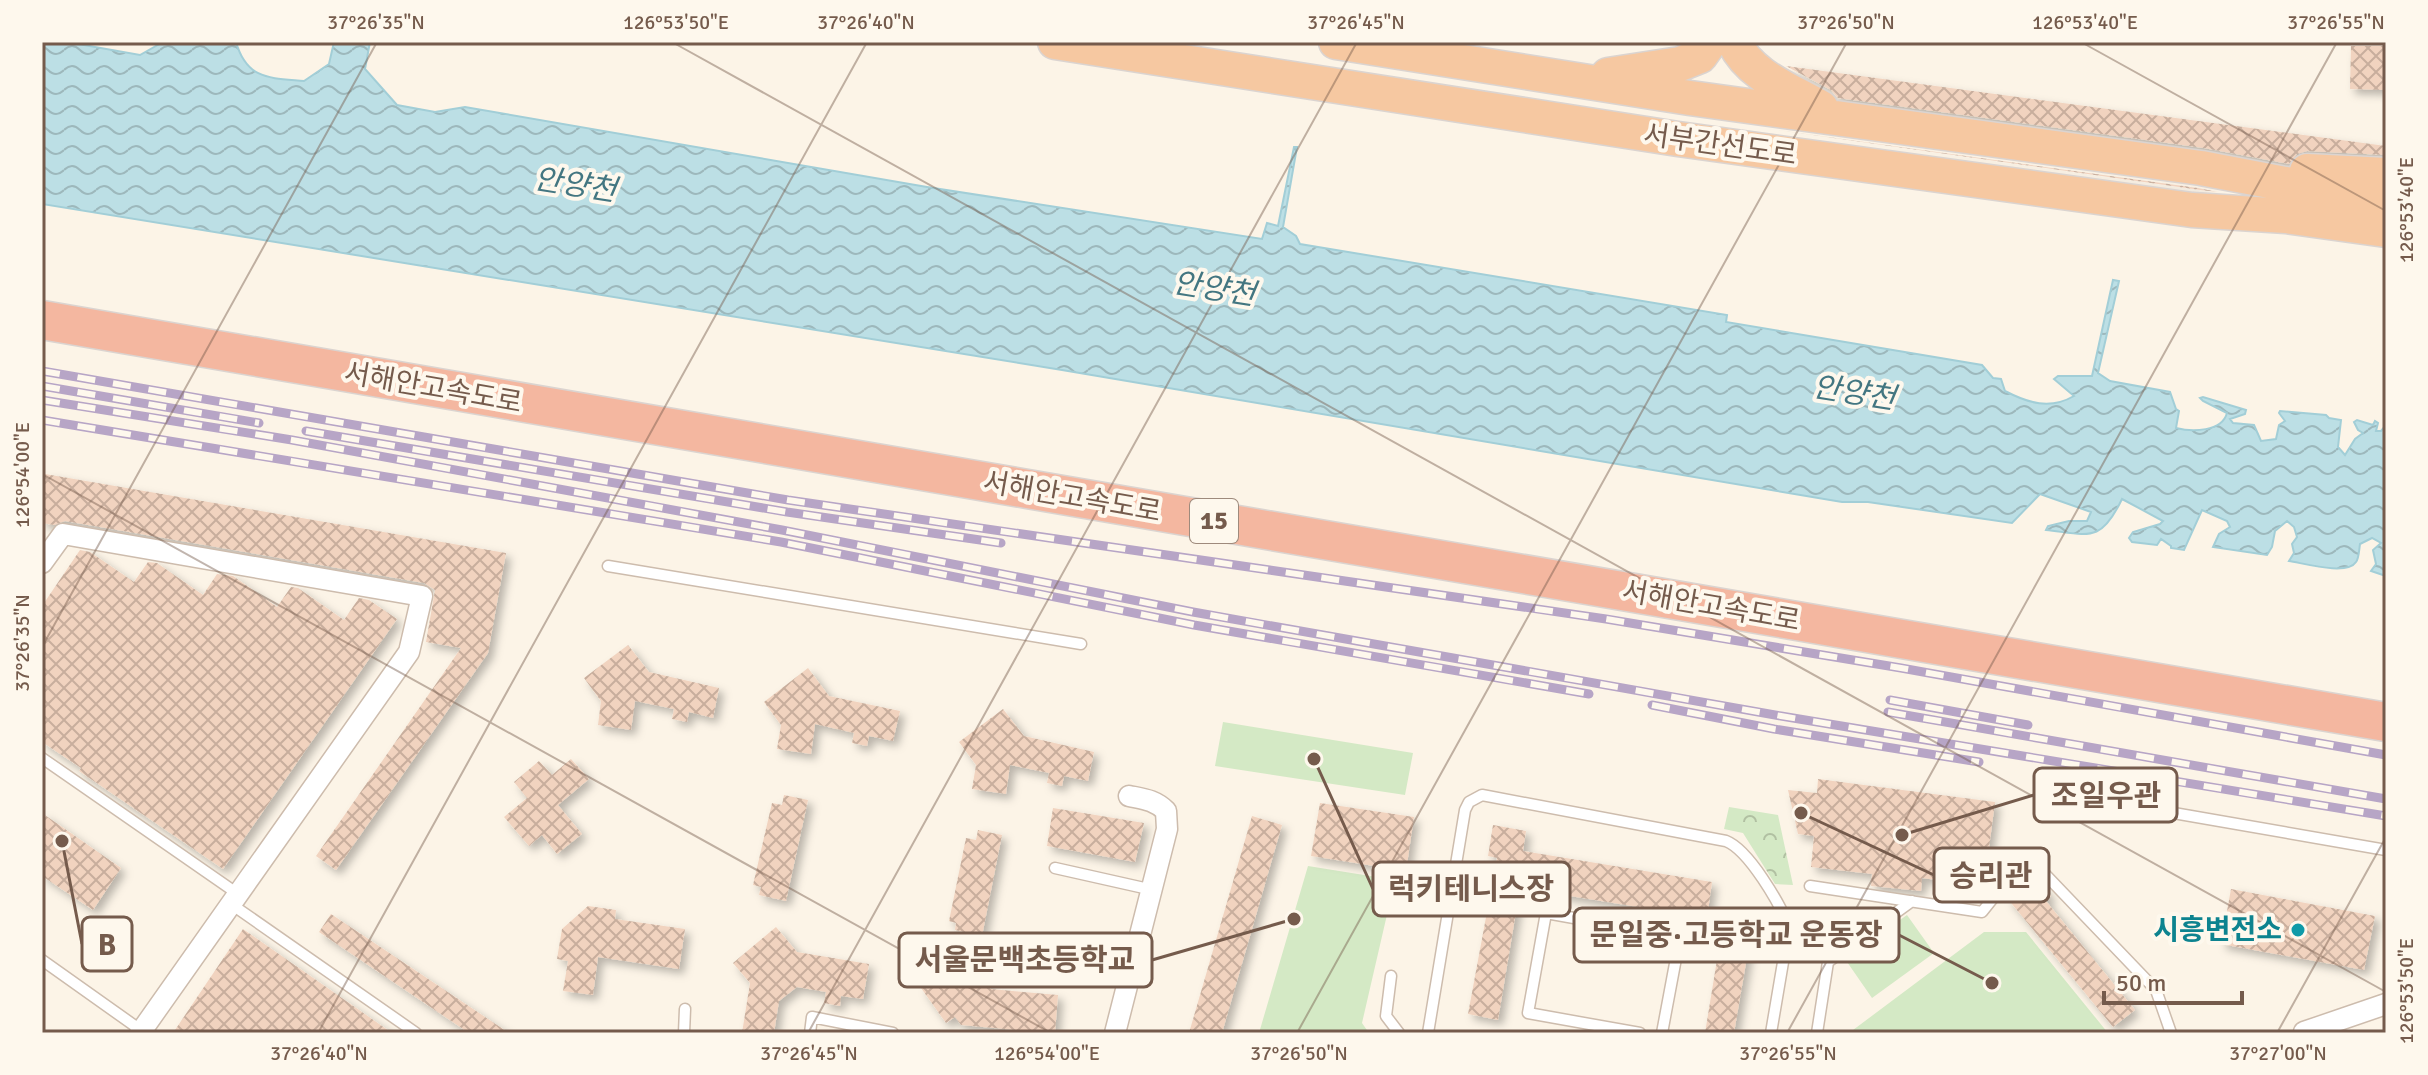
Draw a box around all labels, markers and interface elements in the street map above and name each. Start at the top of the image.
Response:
text: 37°26'35"N [327,10,425,35]
text: 126°53'50"E [623,10,729,35]
text: 37°26'40"N [817,10,915,35]
text: 37°26'45"N [1307,10,1405,35]
text: 37°26'50"N [1797,10,1895,35]
text: 126°53'40"E [2032,10,2138,35]
text: 37°26'55"N [2287,10,2385,35]
street label: 서부간선도로 [1641,117,1799,173]
text: 126°53'40"E [2394,157,2419,263]
water label: 안양천 [531,160,622,210]
water label: 안양천 [1170,264,1261,314]
street label: 서해안고속도로 [341,356,525,420]
water label: 안양천 [1810,368,1901,418]
text: 126°54'00"E [10,422,35,528]
street label: 서해안고속도로 [980,465,1164,529]
road number: 15 [1190,499,1238,543]
street label: 서해안고속도로 [1619,574,1803,638]
text: 37°26'35"N [10,594,35,692]
callout: 조일우관 [2034,768,2177,822]
text: 조일우관 [2051,778,2161,815]
callout: 승리관 [1934,848,2049,902]
text: 승리관 [1950,858,2032,895]
callout: 럭키테니스장 [1373,862,1570,916]
text: 럭키테니스장 [1388,871,1554,908]
callout: 문일중·고등학교 운동장 [1574,908,1899,962]
place label: 시흥변전소 [2153,913,2282,947]
callout: B [82,917,132,971]
text: 문일중·고등학교 운동장 [1590,917,1883,954]
marker: 시흥변전소 [2289,921,2307,939]
text: B [98,927,116,964]
callout: 서울문백초등학교 [899,933,1152,987]
text: 126°53'50"E [2394,938,2419,1044]
text: 서울문백초등학교 [915,942,1135,979]
scale bar [2104,955,2242,1005]
text: 50 m [2116,968,2166,998]
text: 37°26'40"N [270,1041,368,1066]
text: 37°26'45"N [760,1041,858,1066]
text: 126°54'00"E [994,1041,1100,1066]
text: 37°26'50"N [1250,1041,1348,1066]
text: 37°26'55"N [1739,1041,1837,1066]
text: 37°27'00"N [2229,1041,2327,1066]

